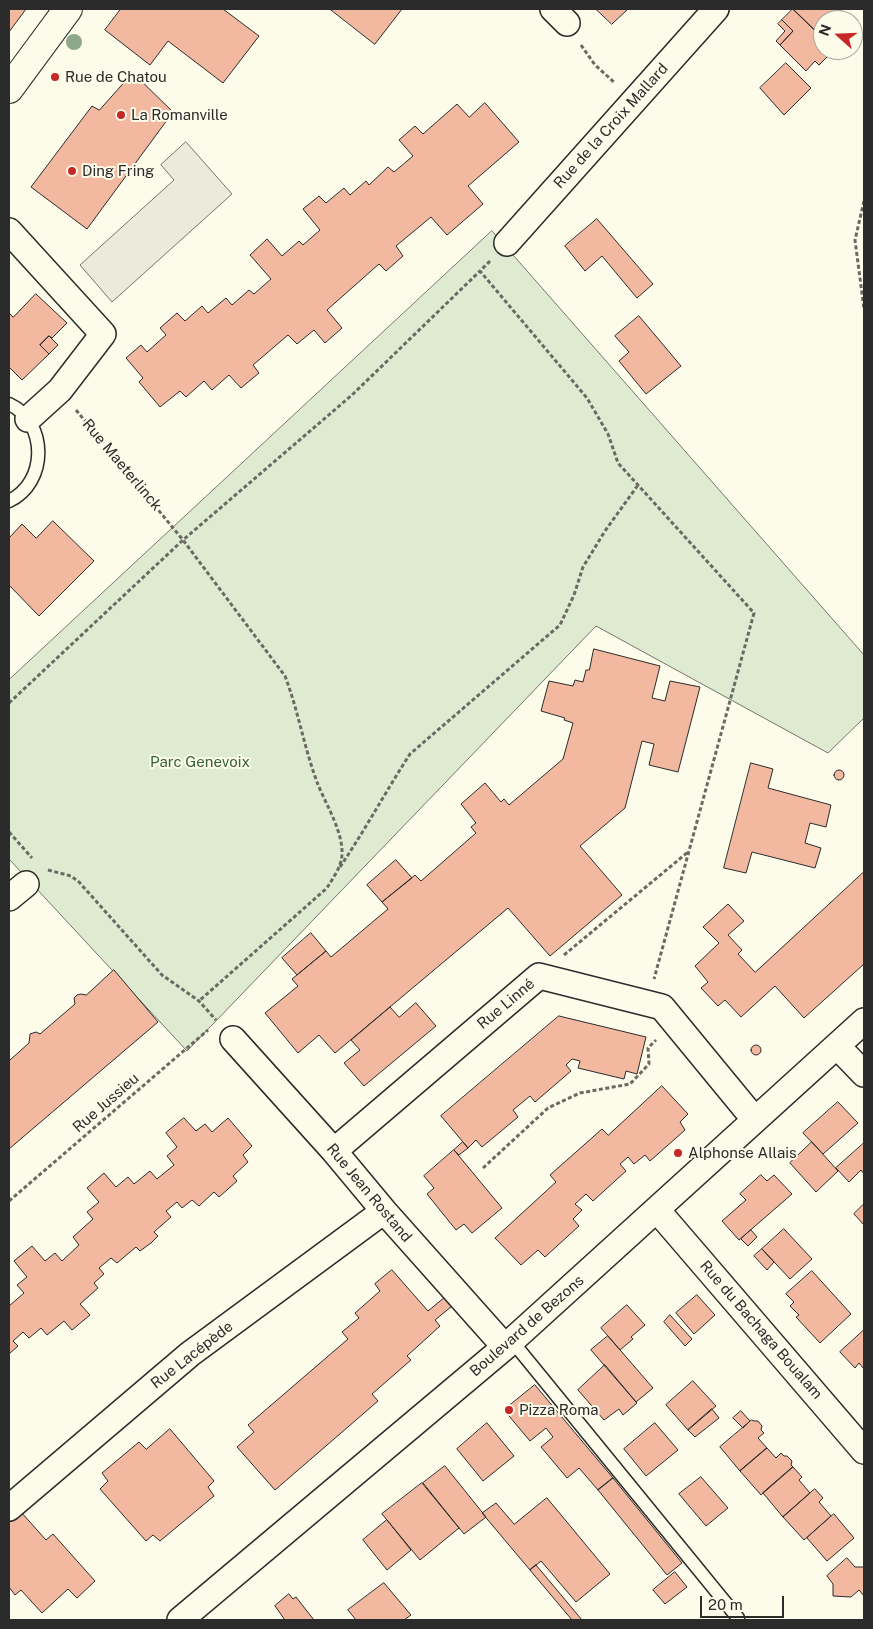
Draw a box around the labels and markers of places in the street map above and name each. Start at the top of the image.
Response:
place label: Rue de Chatou [65,68,167,86]
marker: Rue de Chatou [49,71,61,83]
place label: La Romanville [131,106,228,124]
marker: La Romanville [115,109,127,121]
place label: Ding Fring [82,162,154,180]
marker: Ding Fring [66,165,78,177]
place label: Alphonse Allais [688,1144,797,1162]
marker: Alphonse Allais [672,1147,684,1159]
place label: Pizza Roma [519,1401,598,1419]
marker: Pizza Roma [503,1404,515,1416]

